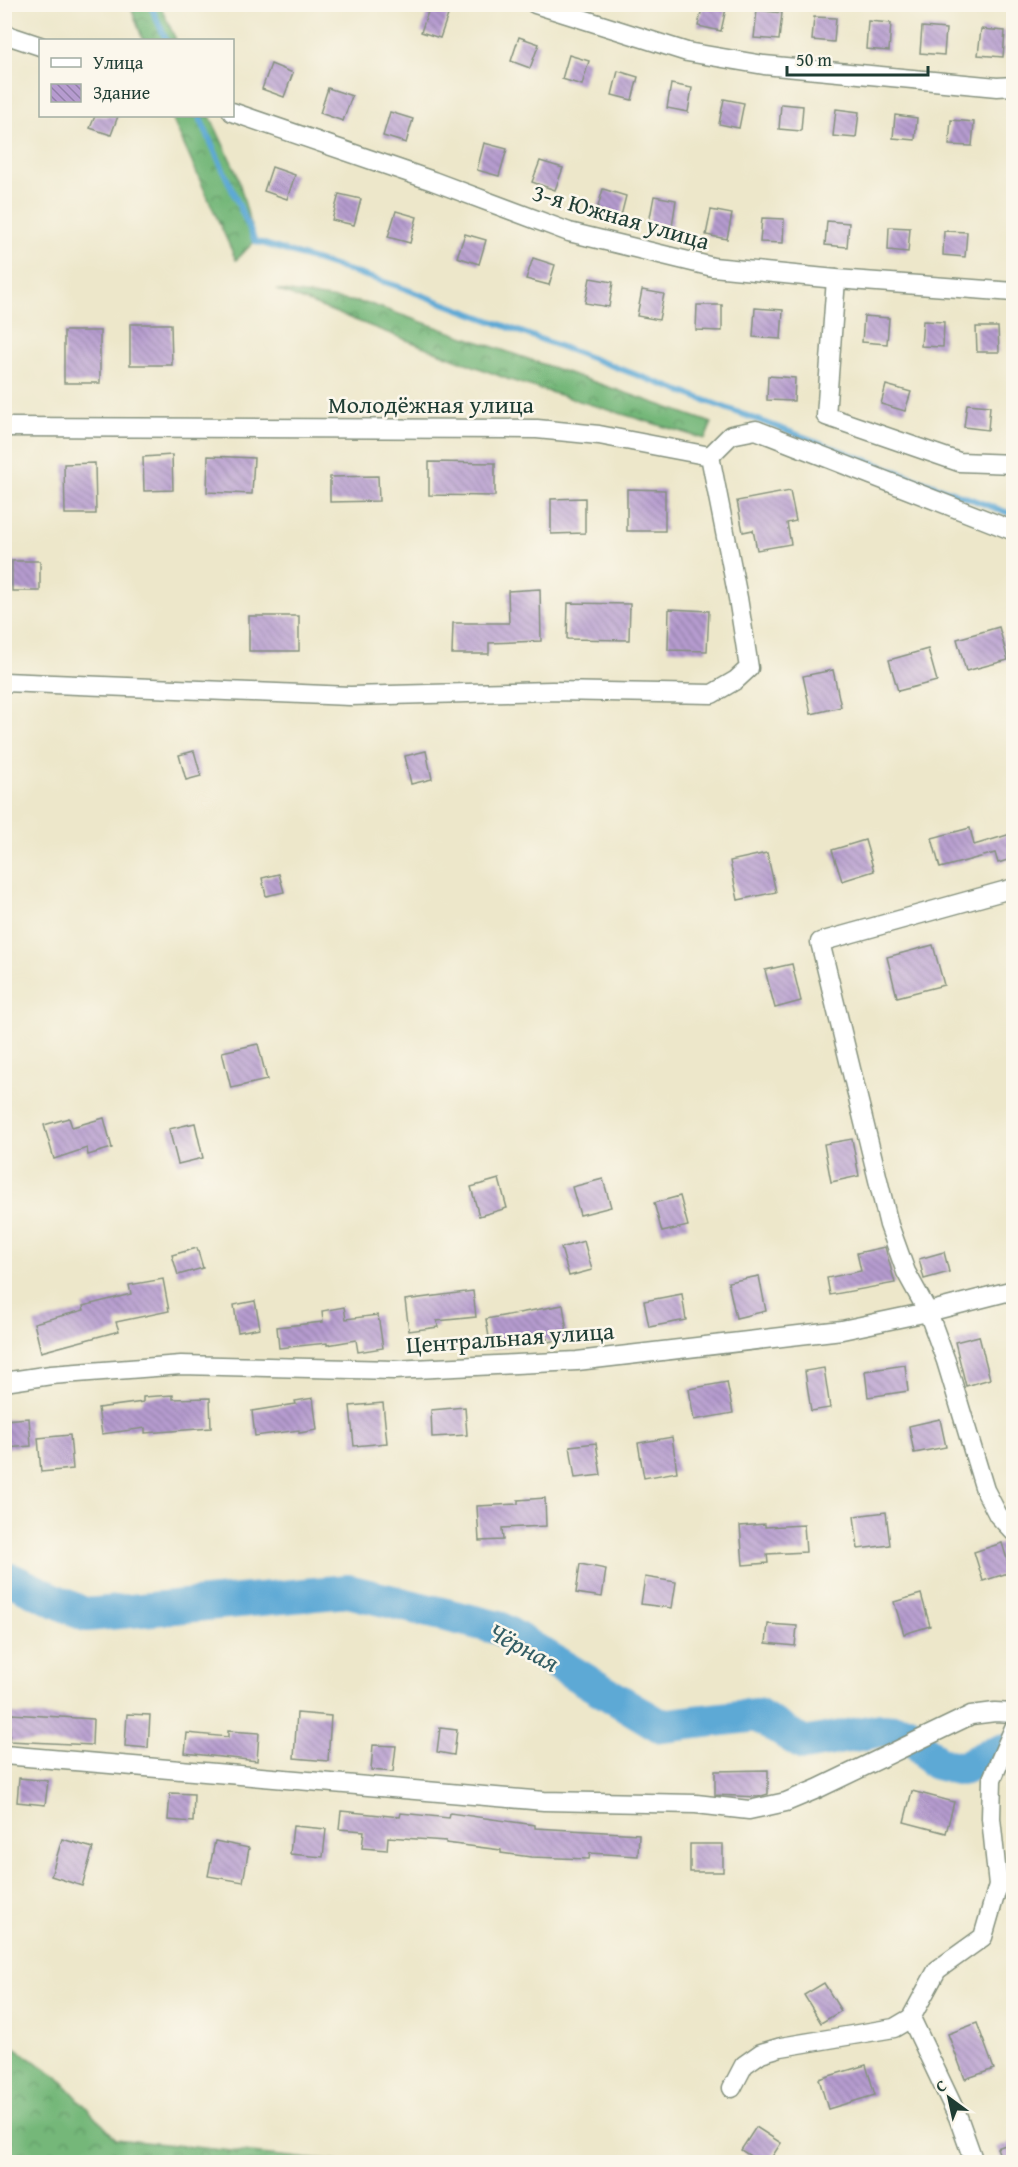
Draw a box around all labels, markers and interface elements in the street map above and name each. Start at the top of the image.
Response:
legend [39,39,234,117]
scale bar [787,39,928,77]
text: 50 m [796,46,832,73]
text: Улица [93,49,144,76]
text: Здание [93,79,150,106]
street label: 3-я Южная улица [528,174,714,259]
street label: Молодёжная улица [328,387,535,422]
street label: Центральная улица [405,1313,616,1362]
water label: Чёрная [482,1612,567,1682]
north arrow [919,2068,979,2128]
text: С [931,2073,951,2098]

